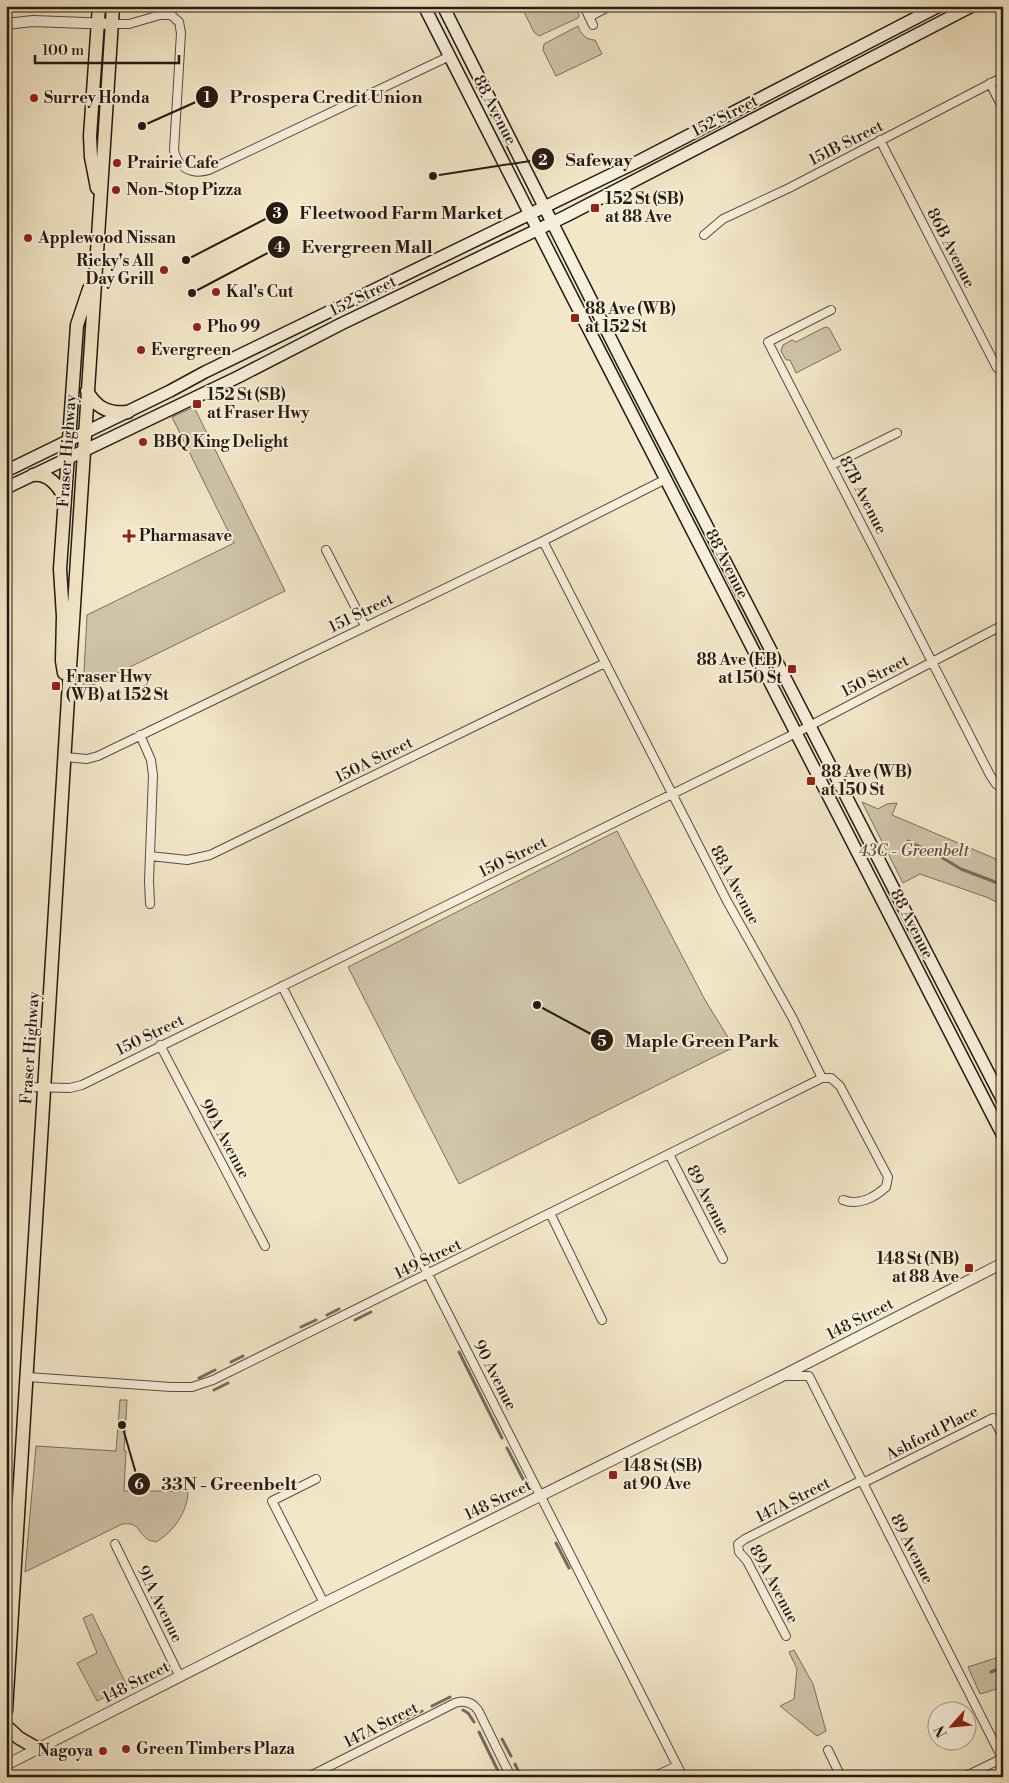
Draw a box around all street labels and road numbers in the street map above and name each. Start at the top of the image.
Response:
street label: 88 Avenue [469,72,521,148]
street label: 152 Street [689,91,762,141]
street label: 151B Street [806,116,887,170]
street label: 86B Avenue [922,205,980,291]
street label: 152 Street [326,271,400,321]
street label: Fraser Highway [53,394,81,508]
street label: 87B Avenue [835,453,891,537]
street label: 88 Avenue [701,526,753,602]
street label: 151 Street [325,589,397,637]
street label: 150 Street [838,650,912,701]
street label: 150A Street [332,732,416,787]
street label: 150 Street [476,832,551,882]
street label: 88A Avenue [706,842,764,928]
street label: 88 Avenue [886,886,938,962]
street label: Fraser Highway [16,991,44,1105]
street label: 150 Street [113,1010,188,1060]
street label: 90A Avenue [196,1096,254,1182]
street label: 89 Avenue [682,1162,734,1238]
street label: 149 Street [391,1234,465,1284]
street label: 148 Street [823,1294,897,1344]
street label: 90 Avenue [469,1336,521,1414]
street label: Ashford Place [882,1401,982,1465]
street label: 147A Street [752,1473,834,1527]
street label: 148 Street [461,1475,535,1525]
street label: 89 Avenue [886,1511,938,1587]
street label: 89A Avenue [745,1541,803,1627]
street label: 91A Avenue [133,1562,187,1646]
street label: 148 Street [99,1657,173,1707]
street label: 147A Street [340,1698,422,1752]

